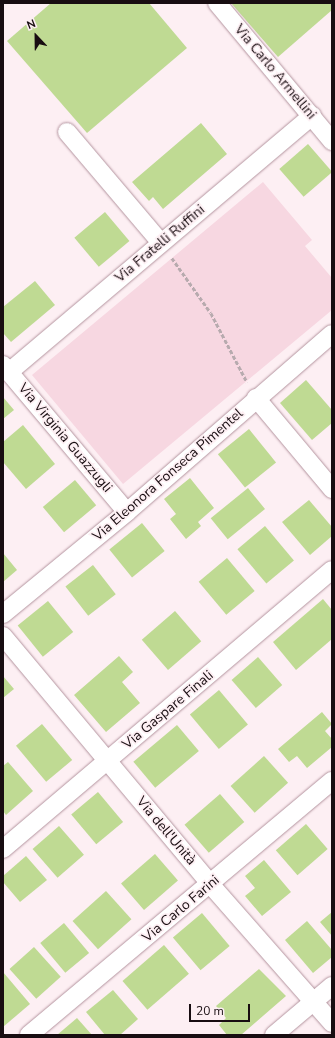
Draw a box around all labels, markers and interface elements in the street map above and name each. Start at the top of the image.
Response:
north arrow [16,16,56,56]
text: N [25,16,38,33]
street label: Via Carlo Armellini [231,21,319,123]
street label: Via Fratelli Ruffini [112,202,208,286]
street label: Via Virginia Guazzugli [14,380,116,496]
street label: Via Eleonora Fonseca Pimentel [89,405,247,545]
street label: Via Gaspare Finali [119,667,217,753]
street label: Via dell'Unità [133,793,199,869]
street label: Via Carlo Farini [139,872,223,946]
scale bar [191,996,252,1022]
text: 20 m [196,1003,224,1019]

